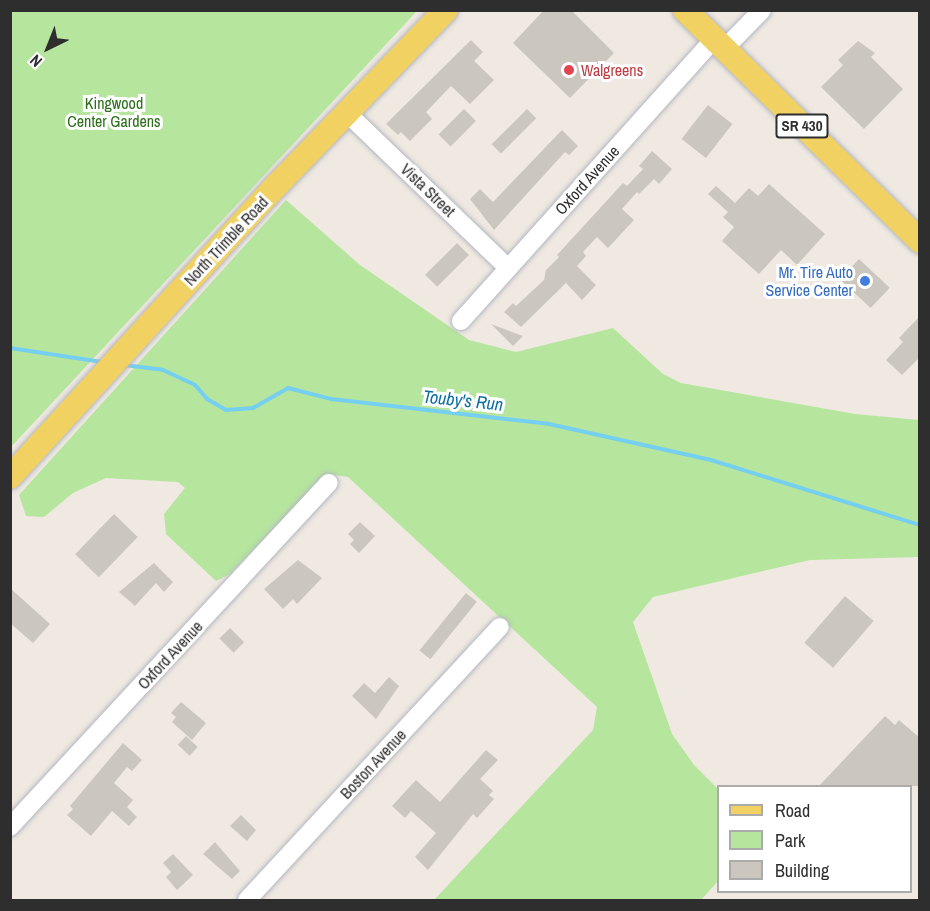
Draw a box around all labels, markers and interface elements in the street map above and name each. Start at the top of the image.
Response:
north arrow [18,18,78,78]
text: N [25,50,47,72]
place label: Walgreens [581,60,643,80]
marker: Walgreens [562,63,576,77]
park label: Kingwood Center Gardens [67,93,161,131]
road number: SR 430 [775,114,829,138]
street label: Oxford Avenue [551,141,623,219]
street label: Vista Street [397,159,459,221]
street label: North Trimble Road [180,193,272,289]
place label: Mr. Tire Auto Service Center [765,262,853,300]
marker: Mr. Tire Auto Service Center [858,274,872,288]
water label: Touby's Run [422,386,504,416]
street label: Oxford Avenue [133,617,207,693]
street label: Boston Avenue [336,725,410,803]
legend [717,785,912,893]
text: Road [775,798,810,823]
text: Park [775,828,805,853]
text: Building [775,858,829,883]

